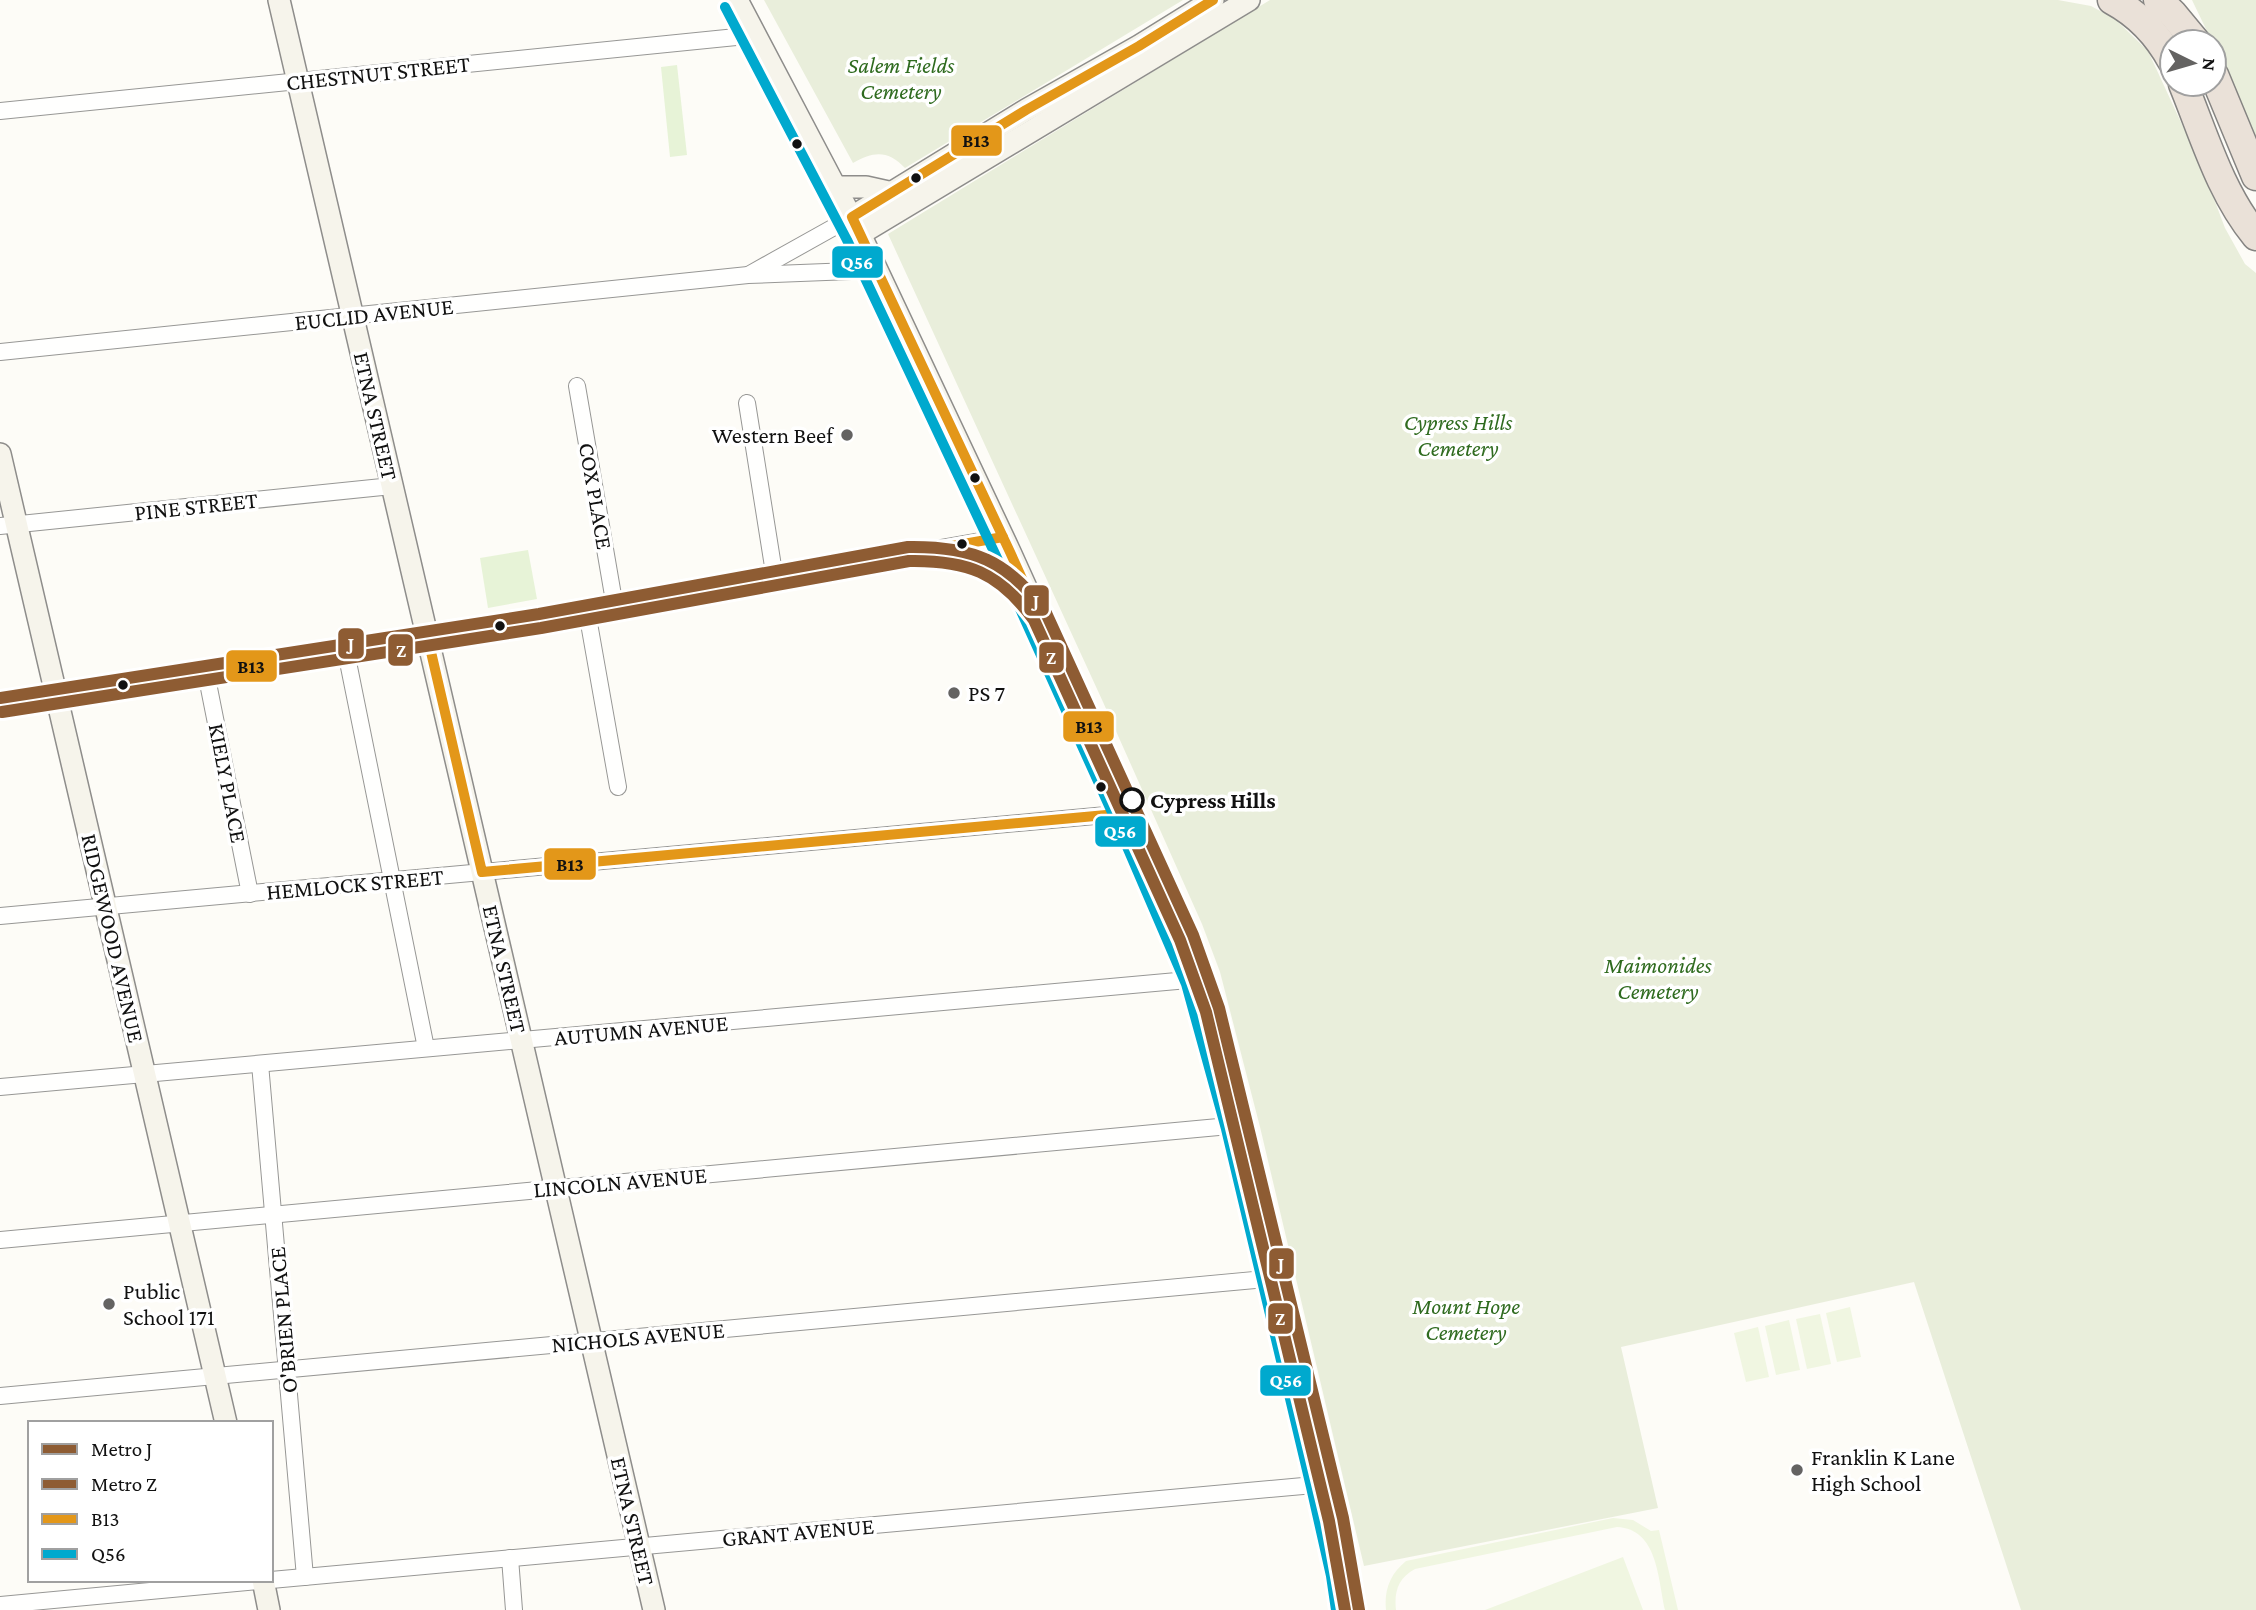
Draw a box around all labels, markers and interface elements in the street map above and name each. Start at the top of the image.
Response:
north arrow [2158,28,2228,98]
street label: CHESTNUT STREET [285,50,472,96]
park label: Salem Fields Cemetery [848,52,955,104]
text: N [2198,57,2220,72]
line badge: B13 [950,124,1003,157]
text: B13 [962,130,990,151]
unlabelled marker [790,137,804,151]
unlabelled marker [909,171,923,185]
line badge: Q56 [831,245,884,279]
text: Q56 [841,252,873,273]
street label: EUCLID AVENUE [293,293,455,335]
street label: ETNA STREET [349,349,403,483]
park label: Cypress Hills Cemetery [1404,409,1513,461]
place label: Western Beef [712,422,834,448]
marker: Western Beef [839,427,855,443]
street label: COX PLACE [574,441,618,551]
unlabelled marker [968,471,982,485]
street label: PINE STREET [133,487,259,525]
unlabelled marker [955,537,969,551]
line badge: J [1023,584,1050,617]
text: J [1031,590,1039,611]
unlabelled marker [493,619,507,633]
line badge: J [337,627,365,660]
text: J [346,633,354,654]
line badge: Z [387,633,414,667]
text: Z [396,640,406,661]
line badge: Z [1038,641,1065,674]
text: Z [1046,647,1056,668]
line badge: B13 [225,649,278,683]
text: B13 [237,656,265,677]
unlabelled marker [116,678,130,692]
place label: PS 7 [968,680,1006,706]
marker: PS 7 [946,685,962,701]
line badge: B13 [1062,710,1115,743]
text: B13 [1075,716,1103,737]
street label: KIELY PLACE [204,721,252,845]
unlabelled marker [1094,780,1108,794]
place label: Cypress Hills [1150,787,1276,813]
marker: Cypress Hills [1120,788,1144,812]
line badge: Q56 [1094,815,1147,848]
text: Q56 [1104,821,1136,842]
street label: RIDGEWOOD AVENUE [76,831,150,1045]
line badge: B13 [543,847,597,881]
text: B13 [556,854,584,875]
street label: HEMLOCK STREET [265,863,445,905]
street label: ETNA STREET [478,902,532,1036]
park label: Maimonides Cemetery [1603,952,1713,1004]
street label: AUTUMN AVENUE [553,1009,729,1051]
street label: LINCOLN AVENUE [532,1161,708,1203]
street label: O'BRIEN PLACE [264,1246,302,1394]
line badge: J [1268,1247,1295,1280]
text: J [1276,1253,1284,1274]
place label: Public School 171 [123,1278,215,1330]
park label: Mount Hope Cemetery [1411,1293,1520,1345]
marker: Public School 171 [101,1296,117,1312]
line badge: Z [1267,1302,1294,1335]
text: Z [1275,1308,1285,1329]
street label: NICHOLS AVENUE [550,1316,726,1358]
line badge: Q56 [1259,1364,1312,1397]
text: Q56 [1270,1370,1302,1391]
legend [28,1421,273,1582]
text: Metro J [91,1437,152,1461]
place label: Franklin K Lane High School [1811,1444,1955,1496]
street label: ETNA STREET [606,1454,660,1588]
marker: Franklin K Lane High School [1789,1462,1805,1478]
text: Metro Z [91,1472,157,1496]
text: B13 [91,1507,119,1531]
street label: GRANT AVENUE [721,1512,875,1552]
text: Q56 [91,1542,126,1566]

